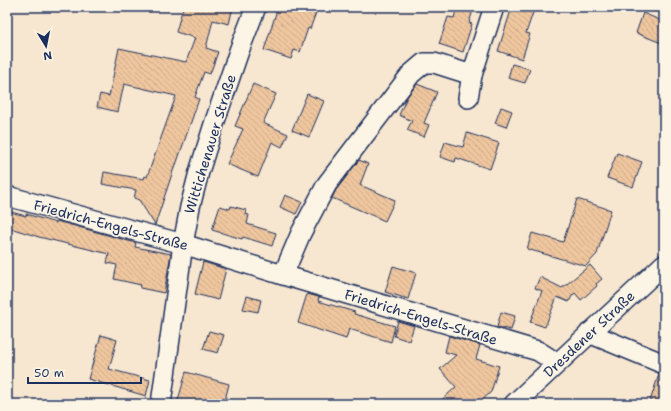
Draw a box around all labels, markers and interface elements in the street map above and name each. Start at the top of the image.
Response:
north arrow [26,26,66,66]
text: N [42,47,53,64]
street label: Wittichenauer Straße [180,72,240,216]
street label: Friedrich-Engels-Straße [32,196,190,254]
street label: Friedrich-Engels-Straße [342,285,500,349]
street label: Dresdener Straße [539,287,639,381]
scale bar [28,359,141,385]
text: 50 m [34,365,64,381]

